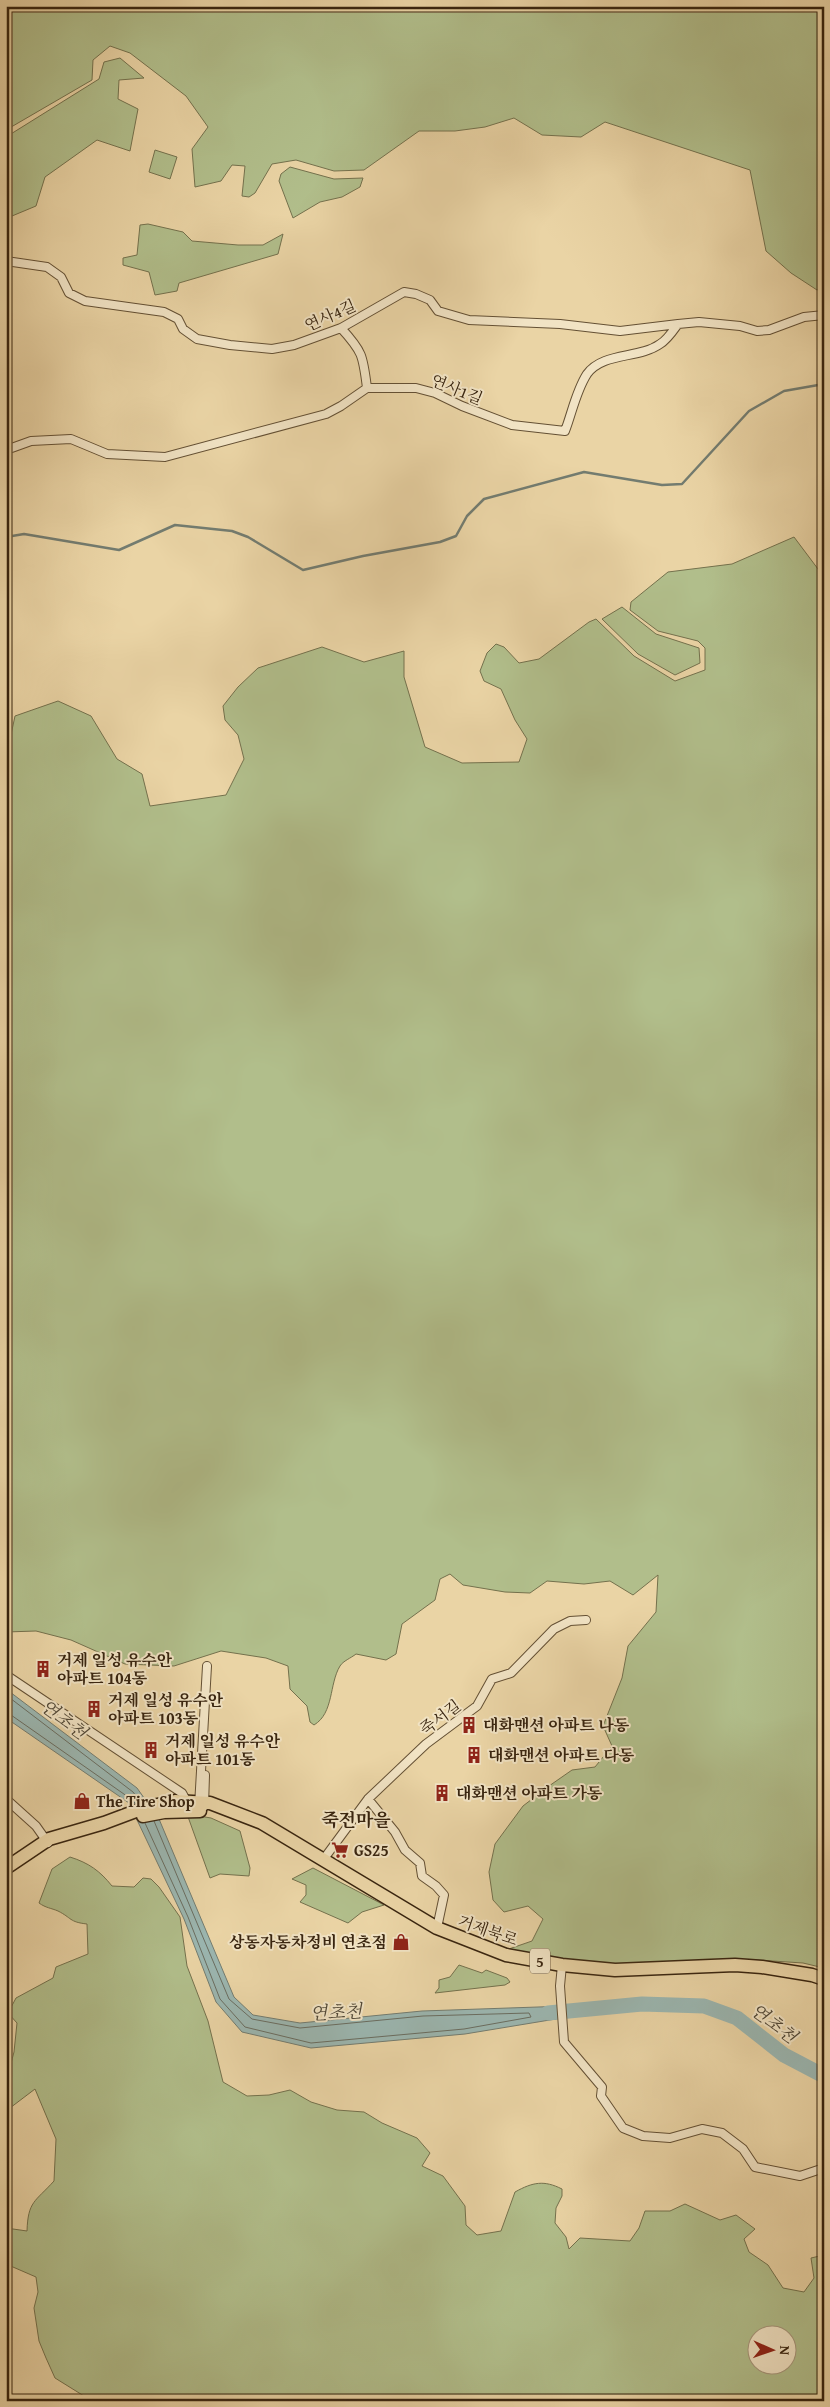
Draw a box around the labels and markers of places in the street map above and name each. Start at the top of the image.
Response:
place label: 거제 일성 유수안 아파트 104동 [57,1648,173,1690]
building icon: 거제 일성 유수안 아파트 104동 [33,1659,53,1679]
place label: 거제 일성 유수안 아파트 103동 [108,1688,224,1730]
building icon: 거제 일성 유수안 아파트 103동 [84,1699,104,1719]
place label: 대화맨션 아파트 나동 [483,1713,630,1737]
building icon: 대화맨션 아파트 나동 [459,1715,479,1735]
place label: 거제 일성 유수안 아파트 101동 [165,1729,281,1771]
building icon: 거제 일성 유수안 아파트 101동 [141,1740,161,1760]
place label: 대화맨션 아파트 다동 [488,1743,635,1767]
building icon: 대화맨션 아파트 다동 [464,1745,484,1765]
place label: 대화맨션 아파트 가동 [456,1781,603,1805]
building icon: 대화맨션 아파트 가동 [432,1783,452,1803]
place label: The Tire Shop [96,1789,195,1813]
shop icon: The Tire Shop [72,1791,92,1811]
place label: GS25 [354,1838,389,1862]
supermarket icon: GS25 [330,1840,350,1860]
place label: 상동자동차정비 연초점 [229,1930,387,1954]
shop icon: 상동자동차정비 연초점 [391,1932,411,1952]

